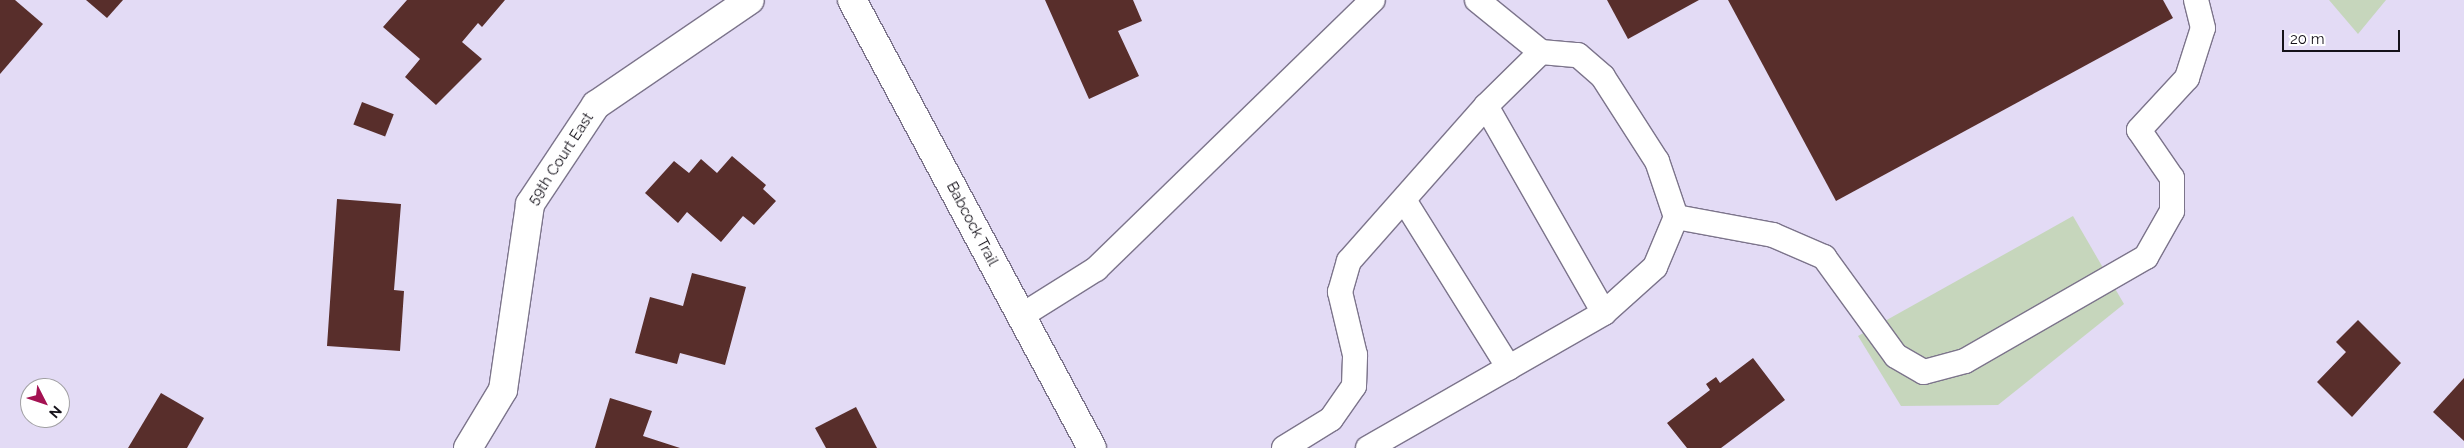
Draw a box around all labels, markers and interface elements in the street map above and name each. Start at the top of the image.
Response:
scale bar [2284,20,2402,52]
text: 20 m [2290,30,2325,48]
street label: 59th Court East [524,110,598,208]
street label: Babcock Trail [942,179,1002,269]
north arrow [20,378,70,428]
text: N [46,403,65,421]

